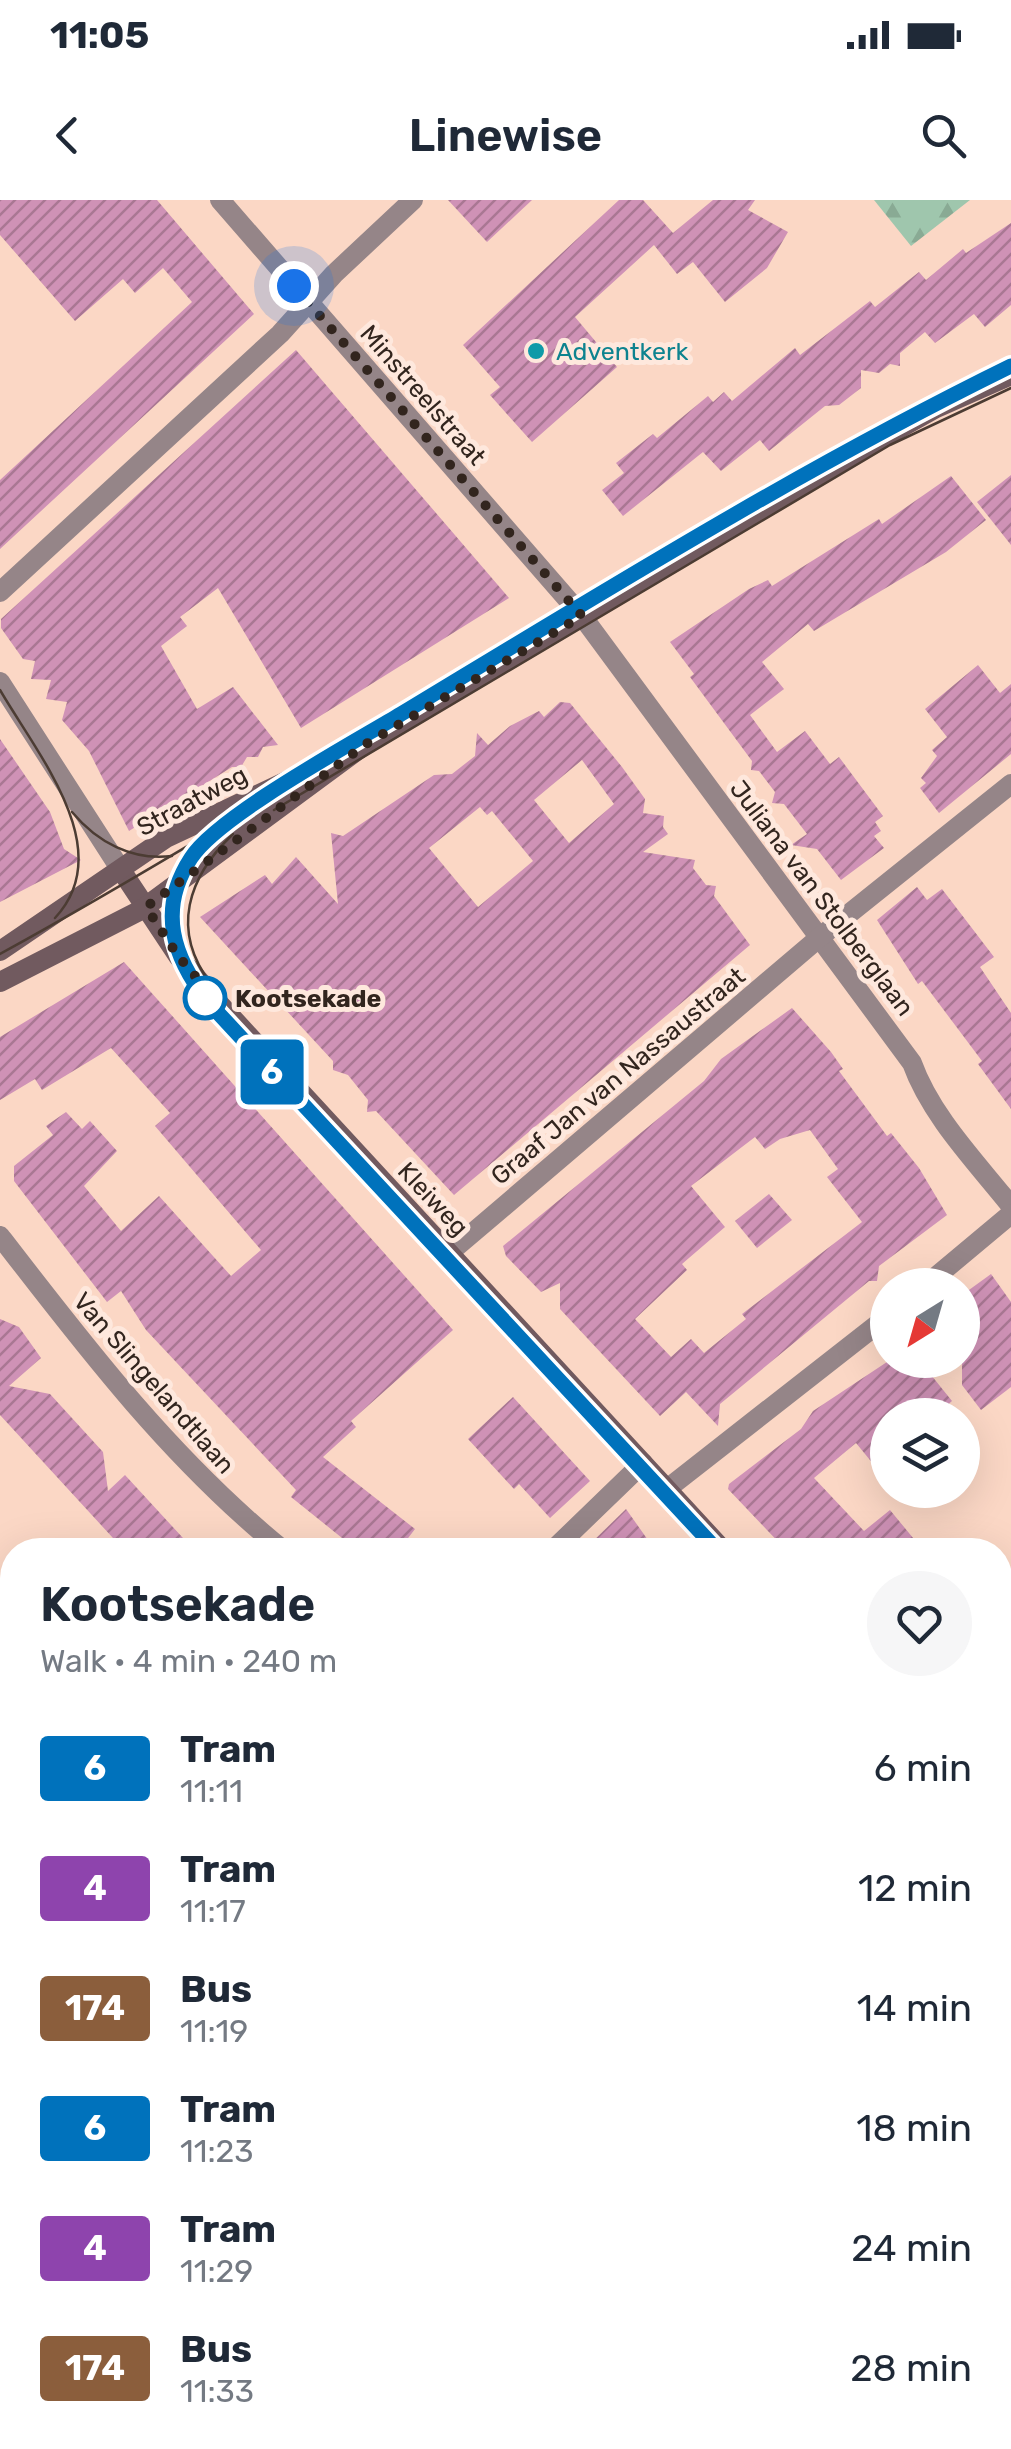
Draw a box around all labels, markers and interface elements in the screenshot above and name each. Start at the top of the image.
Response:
text: 11:05 [50,12,149,58]
icon: back [40,108,95,163]
icon: search [916,108,971,163]
text: Linewise [409,109,602,162]
your location [269,261,319,311]
street label: Minstreelstraat [354,319,492,471]
place label: Adventkerk [556,337,688,366]
marker: Adventkerk [525,340,547,362]
street label: Straatweg [132,760,252,842]
street label: Juliana van Stolberglaan [724,775,920,1021]
street label: Graaf Jan van Nassaustraat [485,961,751,1191]
marker: Kootsekade [184,977,226,1019]
place label: Kootsekade [235,984,381,1013]
line badge: 6 [240,1040,304,1104]
text: 6 [261,1051,283,1093]
street label: Kleiweg [392,1156,474,1242]
north arrow [870,1268,980,1378]
map controls [870,1268,980,1508]
street label: Van Slingelandtlaan [68,1287,240,1479]
button: layers [870,1398,980,1508]
button: heart [867,1571,972,1676]
text: Kootsekade [40,1576,315,1633]
text: Walk · 4 min · 240 m [40,1642,337,1680]
text: Tram [180,1726,276,1772]
text: 6 min [874,1745,972,1791]
text: 6 [84,1747,106,1789]
text: 11:11 [180,1772,243,1810]
text: Tram [180,1846,276,1892]
text: 12 min [858,1865,972,1911]
text: 4 [83,1867,107,1909]
text: 11:17 [180,1892,246,1930]
text: Bus [180,1966,252,2012]
text: 14 min [857,1985,972,2031]
text: 174 [65,1987,125,2029]
text: 11:19 [180,2012,248,2050]
text: Tram [180,2086,276,2132]
text: 18 min [856,2105,972,2151]
text: 6 [84,2107,106,2149]
text: 11:23 [180,2132,254,2170]
text: Tram [180,2206,276,2252]
text: 24 min [851,2225,972,2271]
text: 4 [83,2227,107,2269]
text: 11:29 [180,2252,253,2290]
text: Bus [180,2326,252,2372]
text: 28 min [850,2345,972,2391]
text: 174 [65,2347,125,2389]
text: 11:33 [180,2372,254,2410]

